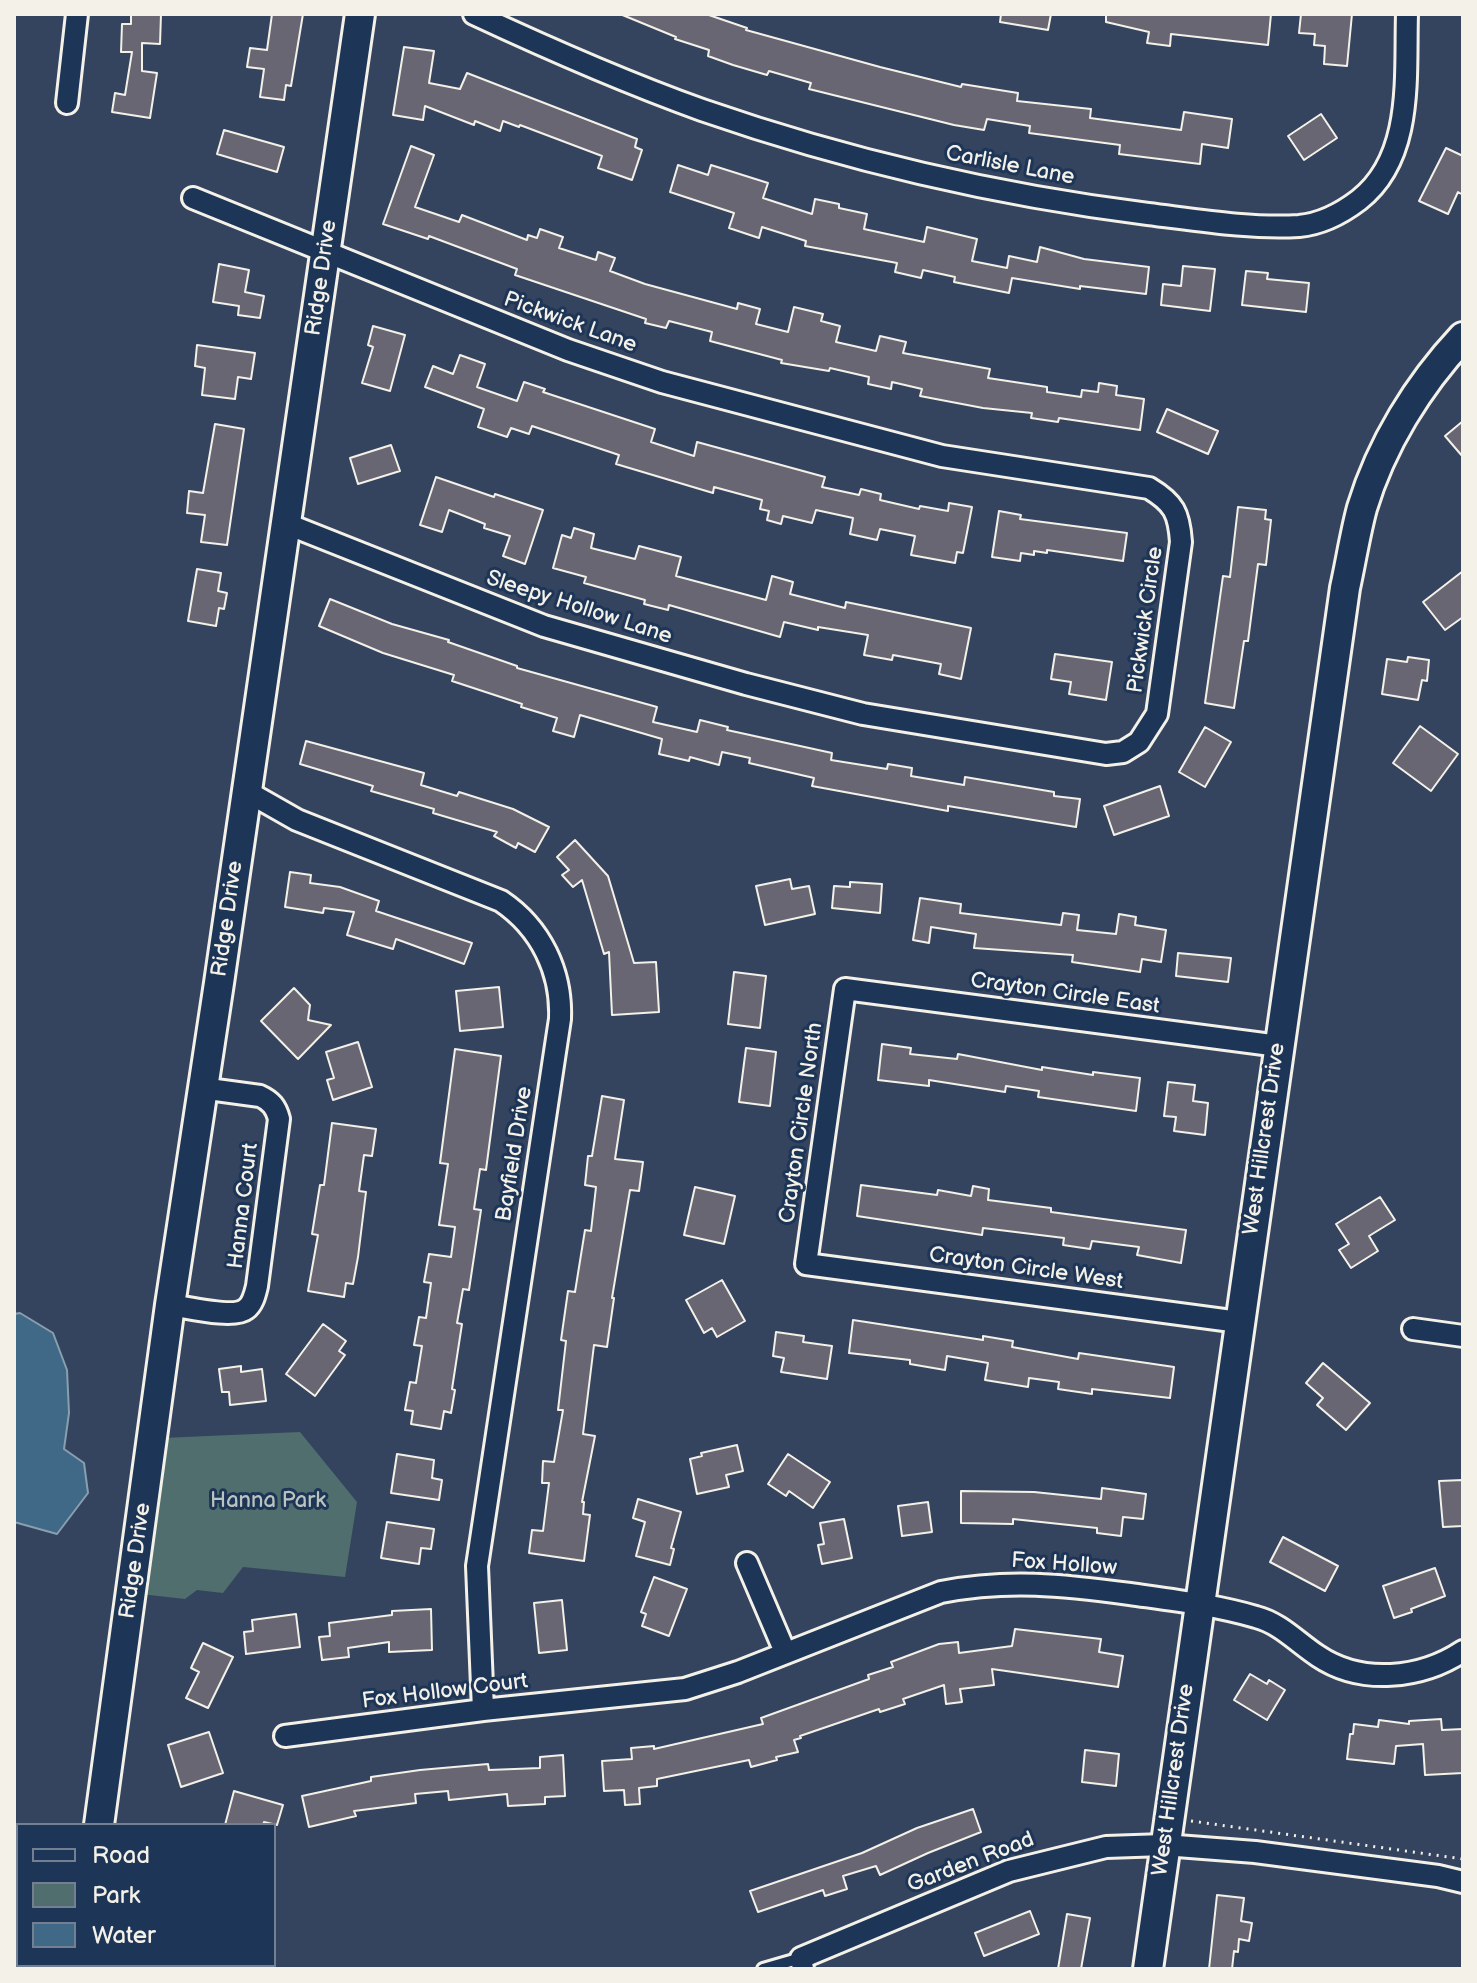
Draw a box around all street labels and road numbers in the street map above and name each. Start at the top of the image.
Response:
street label: Carlisle Lane [943,141,1077,191]
street label: Ridge Drive [301,218,343,338]
street label: Pickwick Lane [500,287,640,359]
street label: Pickwick Circle [1123,545,1169,695]
street label: Sleepy Hollow Lane [483,566,675,650]
street label: Ridge Drive [207,859,249,979]
street label: Crayton Circle East [969,968,1161,1020]
street label: Crayton Circle North [775,1021,829,1225]
street label: West Hillcrest Drive [1238,1041,1292,1237]
street label: Bayfield Drive [491,1085,539,1223]
street label: Hanna Court [223,1141,265,1271]
street label: Crayton Circle West [927,1242,1125,1296]
street label: Ridge Drive [115,1501,157,1621]
street label: Fox Hollow [1010,1548,1118,1582]
street label: Fox Hollow Court [361,1669,529,1715]
street label: West Hillcrest Drive [1147,1682,1201,1878]
street label: Garden Road [904,1827,1038,1899]

